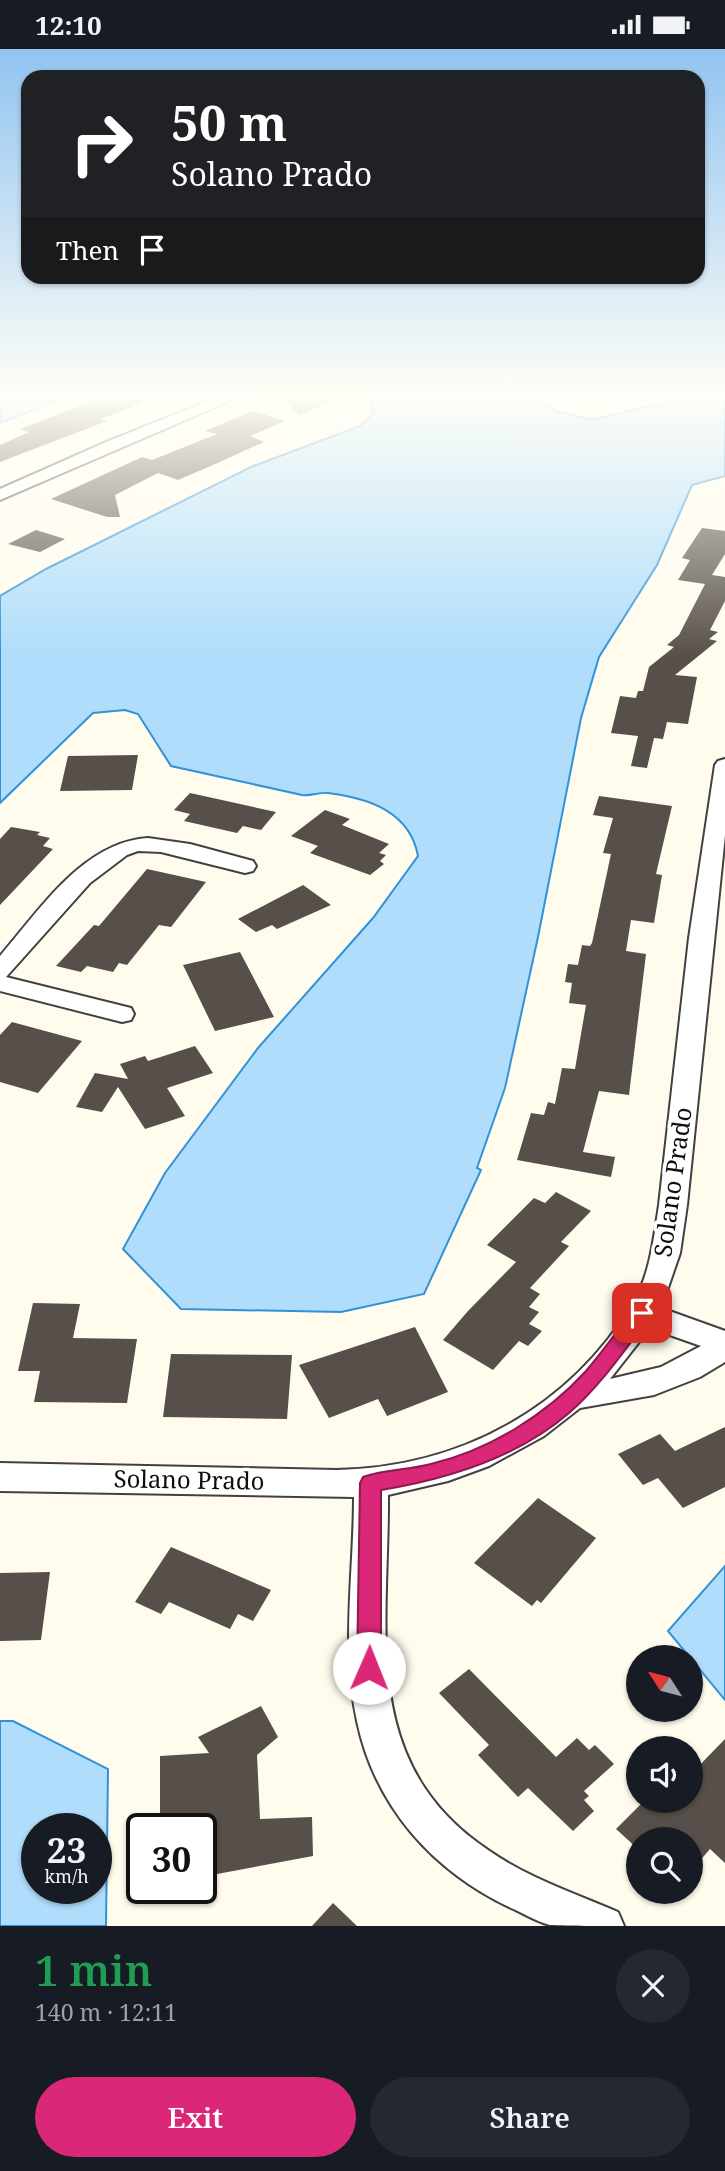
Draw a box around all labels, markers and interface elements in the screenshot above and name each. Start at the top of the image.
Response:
text: 12:10 [35,7,102,43]
text: 50 m [171,89,287,155]
icon: right [56,98,147,189]
text: Solano Prado [171,152,372,195]
icon: arrive [133,231,171,269]
text: Then [56,232,119,268]
street label: Solano Prado [645,1105,699,1259]
pin [612,1283,672,1343]
icon: arrive [623,1294,661,1332]
street label: Solano Prado [113,1461,265,1497]
position arrow [332,1631,406,1705]
north arrow [626,1645,704,1722]
map controls [626,1645,703,1904]
button: sound [626,1736,703,1813]
speed limit sign: 30 [126,1813,217,1904]
text: 23 [47,1826,86,1873]
button: search [626,1827,703,1904]
text: km/h [44,1864,89,1888]
text: 1 min [35,1941,152,1998]
button: close [616,1949,690,2023]
text: 140 m · 12:11 [35,1996,177,2028]
button: Exit [35,2077,356,2157]
button: Share [370,2077,690,2157]

